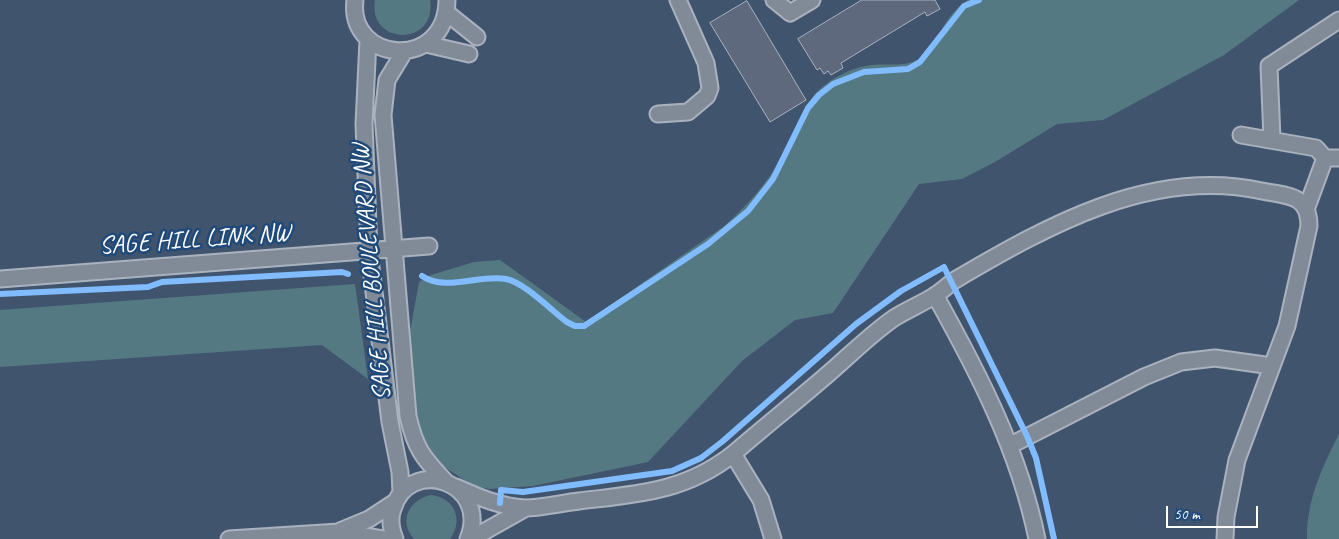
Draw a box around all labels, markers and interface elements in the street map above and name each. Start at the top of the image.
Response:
street label: SAGE HILL BOULEVARD NW [346,142,398,402]
street label: SAGE HILL LINK NW [98,218,292,262]
scale bar [1169,496,1262,528]
text: 50 m [1174,505,1200,524]

